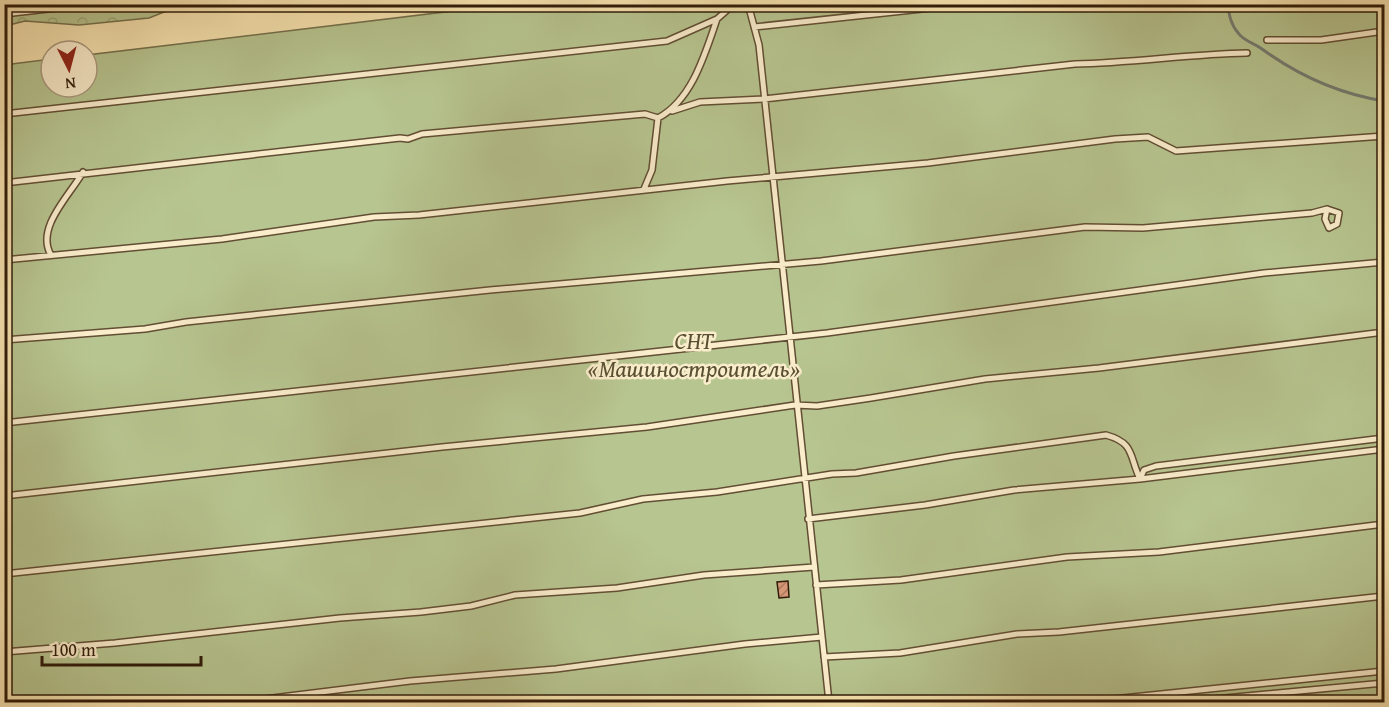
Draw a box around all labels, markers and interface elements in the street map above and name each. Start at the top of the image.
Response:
north arrow [39,39,99,99]
text: N [64,71,77,96]
park label: СНТ «Машиностроитель» [588,323,800,386]
scale bar [42,629,201,667]
text: 100 m [51,636,96,663]

